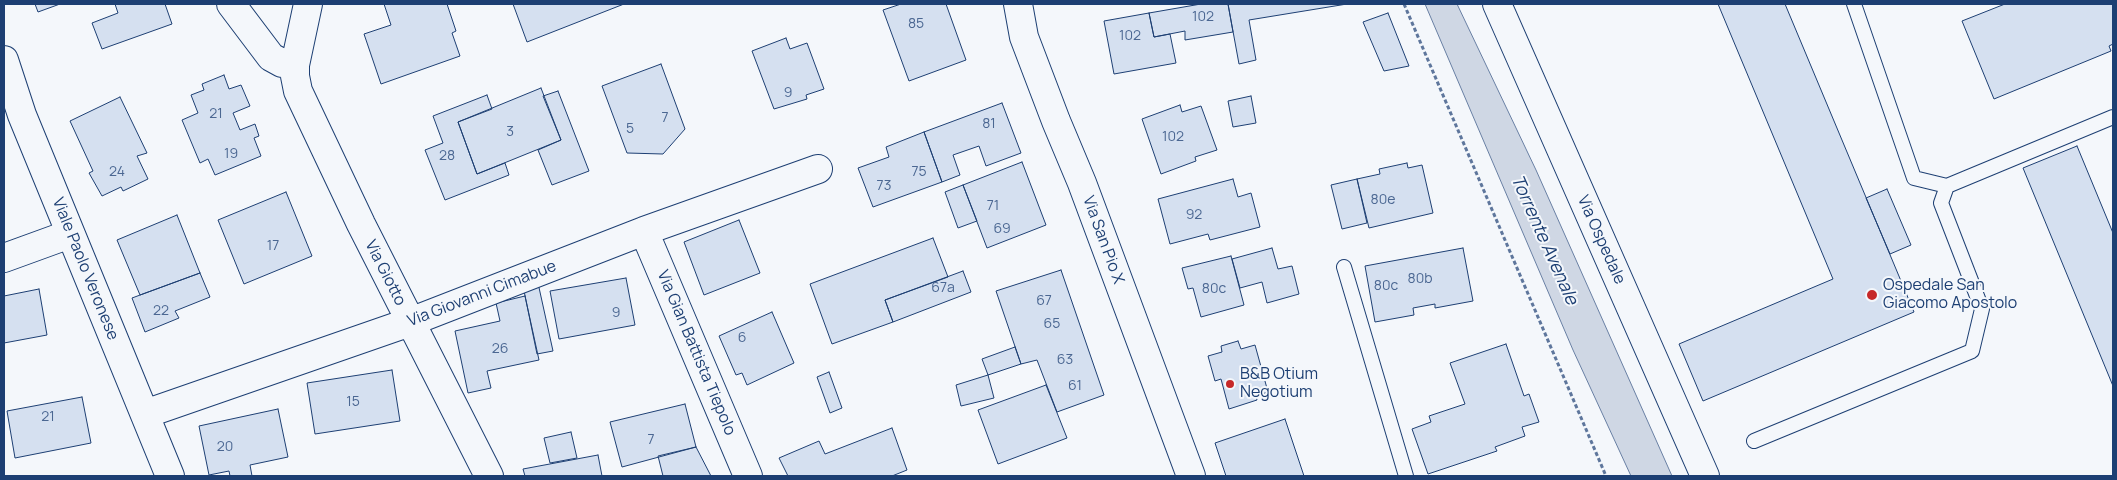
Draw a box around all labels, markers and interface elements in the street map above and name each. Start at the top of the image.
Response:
house number: 102 [1192,9,1214,25]
house number: 85 [908,16,924,32]
house number: 102 [1119,28,1141,44]
house number: 9 [784,85,792,101]
house number: 21 [209,106,223,122]
house number: 7 [661,110,669,126]
house number: 81 [982,116,996,132]
house number: 5 [626,121,634,137]
house number: 3 [506,124,514,140]
house number: 102 [1162,129,1184,145]
house number: 19 [224,146,238,162]
house number: 28 [439,148,455,164]
house number: 24 [109,164,125,180]
house number: 75 [911,164,927,180]
water label: Torrente Avenale [1506,172,1582,308]
house number: 73 [877,178,891,194]
house number: 80e [1371,192,1395,208]
street label: Via San Pio X [1078,193,1128,287]
street label: Via Ospedale [1573,193,1629,287]
street label: Viale Paolo Veronese [48,195,122,343]
house number: 71 [987,198,999,214]
house number: 92 [1186,207,1202,223]
house number: 69 [993,221,1011,237]
street label: Via Giotto [360,237,410,309]
house number: 17 [267,238,279,254]
street label: Via Giovanni Cimabue [405,257,559,331]
street label: Via Gian Battista Tiepolo [652,268,740,438]
house number: 80b [1408,271,1432,287]
place label: Ospedale San Giacomo Apostolo [1883,276,2017,314]
house number: 80c [1374,278,1398,294]
house number: 67a [931,280,955,296]
house number: 80c [1202,281,1226,297]
marker: Ospedale San Giacomo Apostolo [1865,288,1879,302]
house number: 67 [1036,293,1052,309]
house number: 22 [153,303,169,319]
house number: 9 [612,305,620,321]
house number: 65 [1044,316,1060,332]
house number: 6 [738,330,746,346]
house number: 26 [492,341,508,357]
house number: 63 [1057,352,1073,368]
place label: B&B Otium Negotium [1240,365,1318,403]
house number: 61 [1068,378,1082,394]
marker: B&B Otium Negotium [1224,378,1236,390]
house number: 15 [346,394,360,410]
house number: 21 [41,409,55,425]
house number: 7 [647,432,655,448]
house number: 20 [217,439,233,455]

